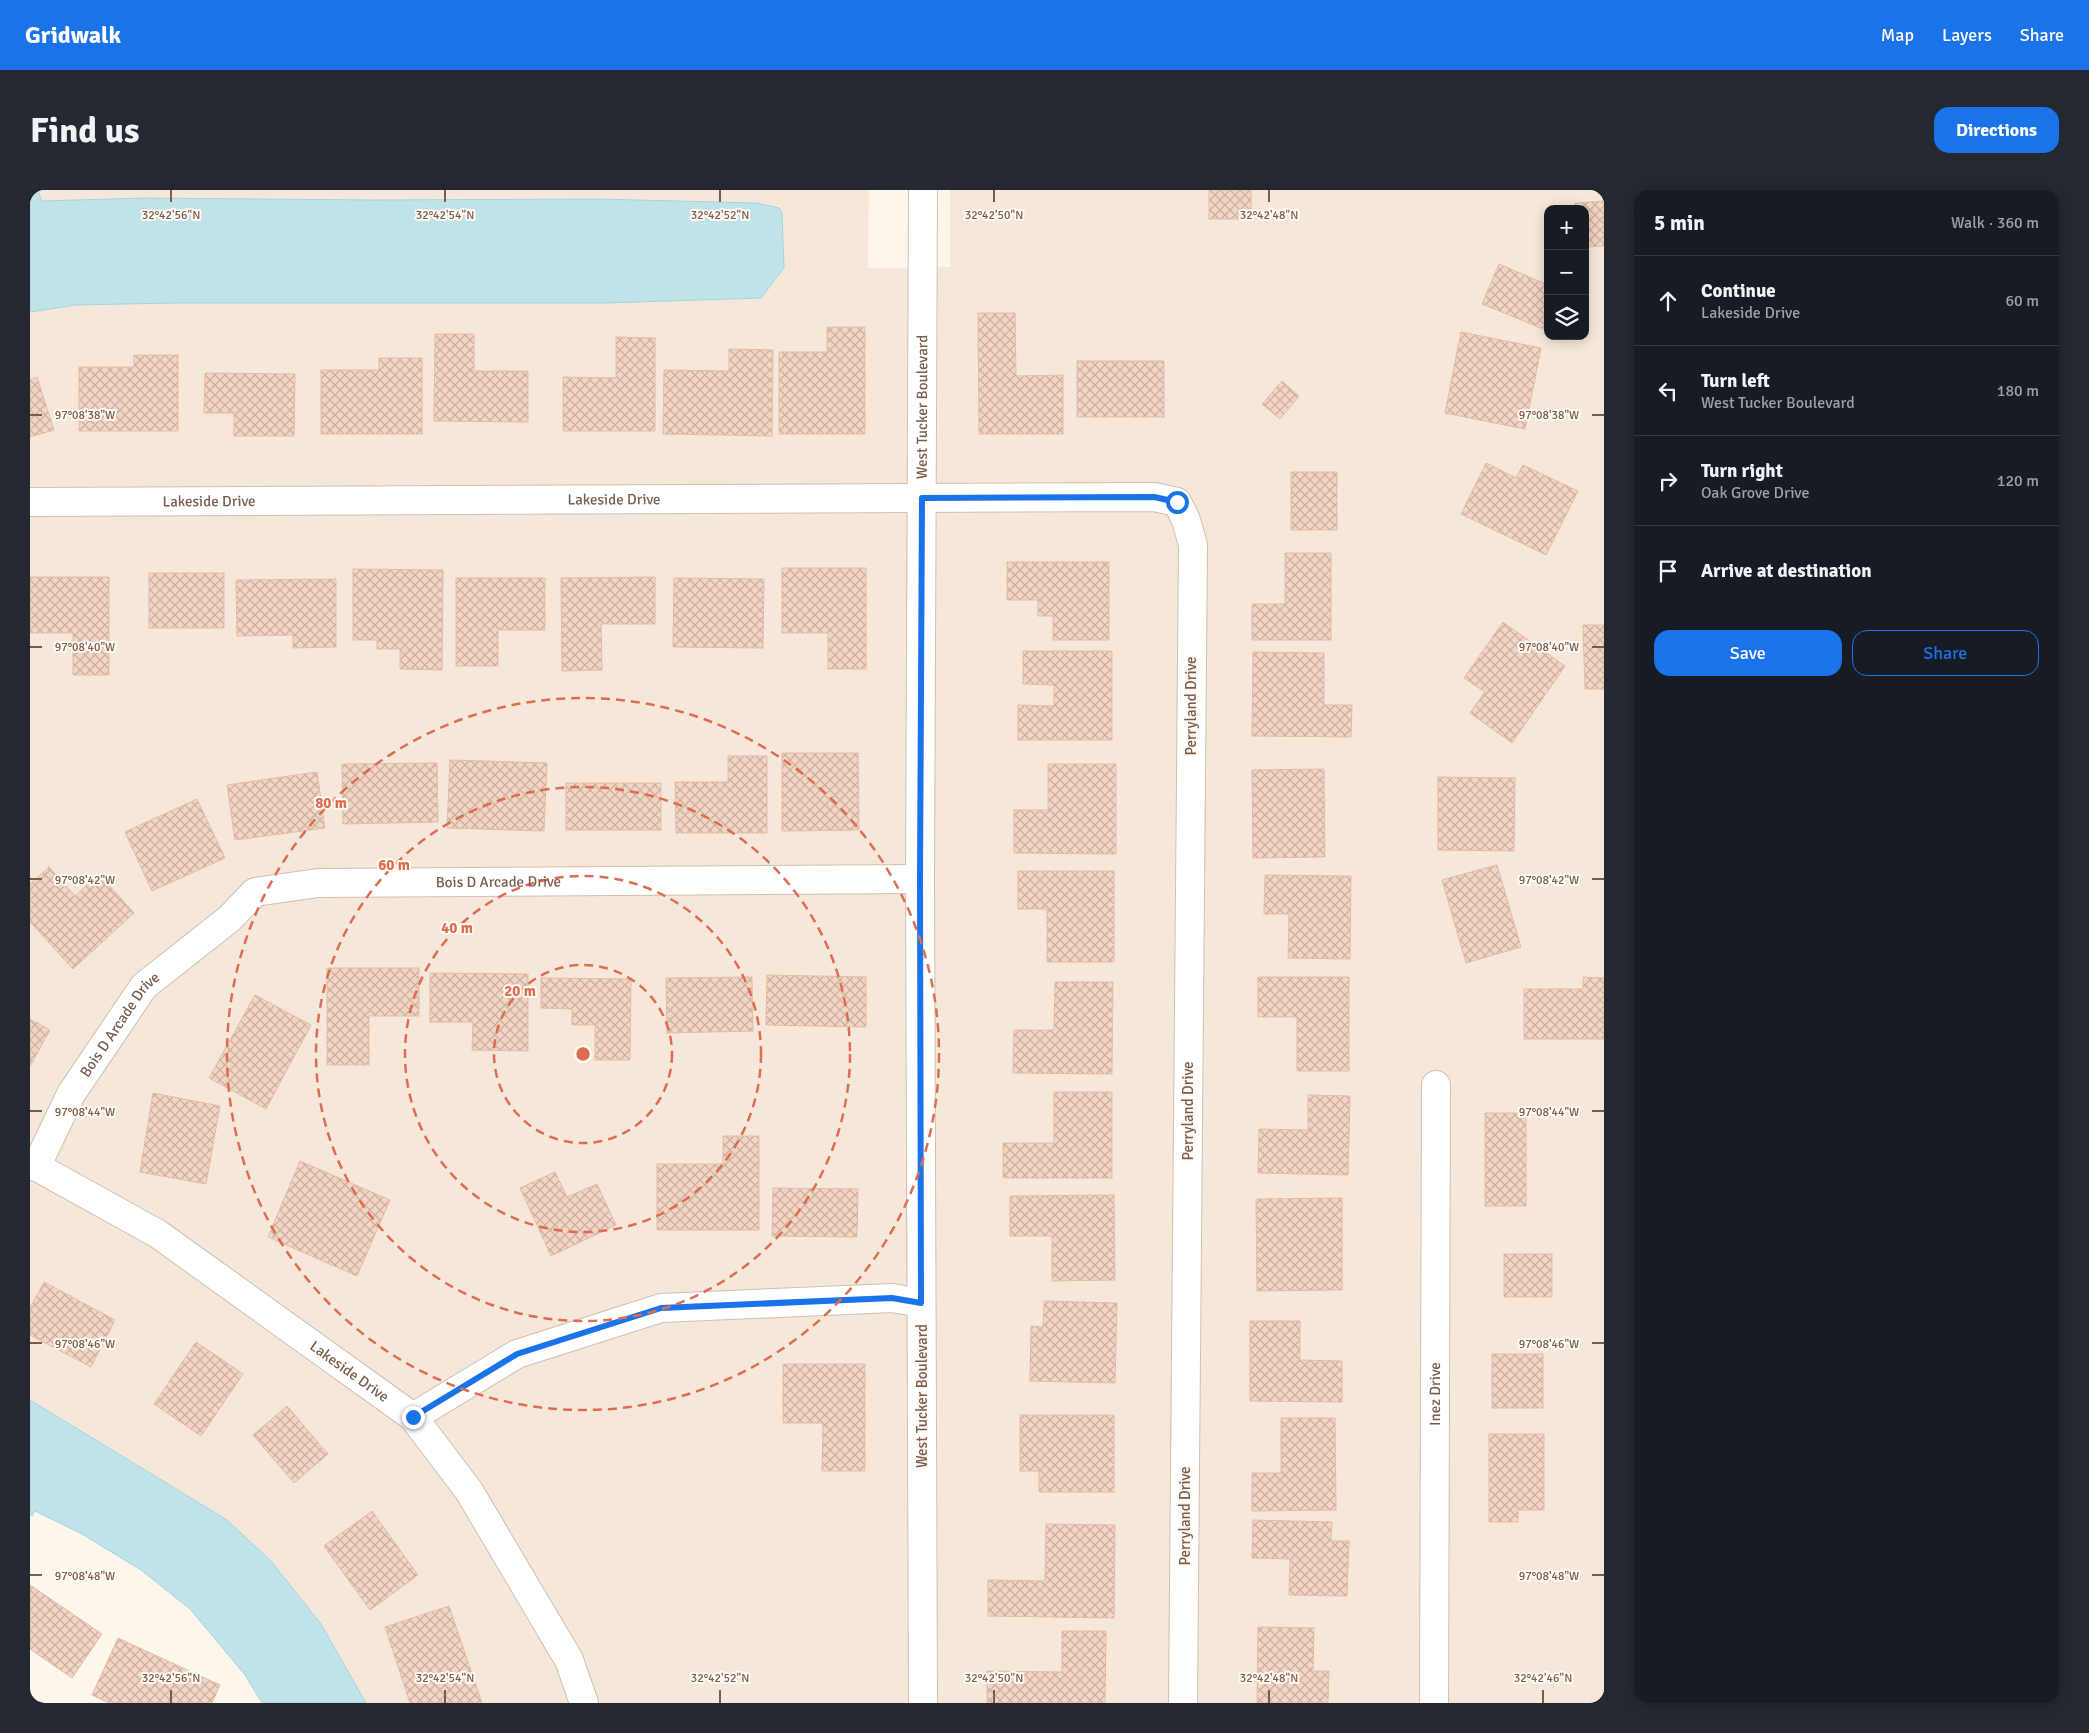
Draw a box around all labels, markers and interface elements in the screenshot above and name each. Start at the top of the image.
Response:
text: Gridwalk [25,20,121,50]
text: Map [1881,24,1914,46]
text: Layers [1942,24,1992,46]
text: Share [2020,24,2064,46]
button: Directions [1934,107,2059,153]
text: Find us [30,109,140,152]
map controls [1544,205,1589,340]
button: + [1544,205,1589,250]
text: 32°42'56"N [142,208,200,223]
text: 32°42'54"N [416,208,474,223]
text: 32°42'52"N [691,208,749,223]
text: 32°42'50"N [965,208,1023,223]
text: 32°42'48"N [1240,208,1298,223]
text: 5 min [1654,210,1705,236]
text: Walk · 360 m [1951,213,2039,233]
button: − [1544,250,1589,295]
text: Continue [1701,279,1776,303]
icon: ahead [1654,287,1682,315]
text: 60 m [2005,291,2039,311]
button: layers [1544,295,1589,340]
text: Lakeside Drive [1701,303,1800,323]
street label: West Tucker Boulevard [913,335,931,479]
text: Turn left [1701,369,1770,393]
icon: left [1654,377,1682,405]
text: 180 m [1997,381,2039,401]
text: West Tucker Boulevard [1701,393,1855,413]
text: 97°08'38"W [55,408,115,423]
text: 97°08'38"W [1519,408,1579,423]
text: Turn right [1701,459,1783,483]
icon: right [1654,467,1682,495]
text: 120 m [1997,471,2039,491]
text: Oak Grove Drive [1701,483,1809,503]
street label: Lakeside Drive [567,490,661,509]
route start [1166,491,1189,514]
street label: Lakeside Drive [162,492,256,510]
icon: arrive [1654,557,1682,585]
text: Arrive at destination [1701,559,1872,583]
button: Save [1654,630,1842,676]
button: Share [1852,630,2039,676]
text: 97°08'40"W [55,640,115,655]
text: 97°08'40"W [1519,640,1579,655]
street label: Perryland Drive [1182,656,1200,756]
text: 80 m [315,794,347,812]
text: 60 m [378,856,410,874]
street label: Bois D Arcade Drive [436,872,561,891]
text: 97°08'42"W [55,873,115,888]
text: 97°08'42"W [1519,873,1579,888]
text: 40 m [441,919,473,937]
street label: Bois D Arcade Drive [76,968,163,1080]
text: 20 m [504,982,536,1000]
centre of rings [574,1045,592,1063]
street label: Perryland Drive [1179,1061,1197,1161]
text: 97°08'44"W [55,1105,115,1120]
text: 97°08'44"W [1519,1105,1579,1120]
street label: West Tucker Boulevard [913,1324,931,1468]
text: 97°08'46"W [55,1337,115,1352]
street label: Lakeside Drive [306,1337,392,1406]
text: 97°08'46"W [1519,1337,1579,1352]
street label: Inez Drive [1426,1362,1444,1426]
route end [402,1406,425,1429]
street label: Perryland Drive [1176,1466,1194,1566]
text: 97°08'48"W [55,1569,115,1584]
text: 97°08'48"W [1519,1569,1579,1584]
text: 32°42'56"N [142,1671,200,1686]
text: 32°42'54"N [416,1671,474,1686]
text: 32°42'52"N [691,1671,749,1686]
text: 32°42'50"N [965,1671,1023,1686]
text: 32°42'48"N [1240,1671,1298,1686]
text: 32°42'46"N [1514,1671,1572,1686]

